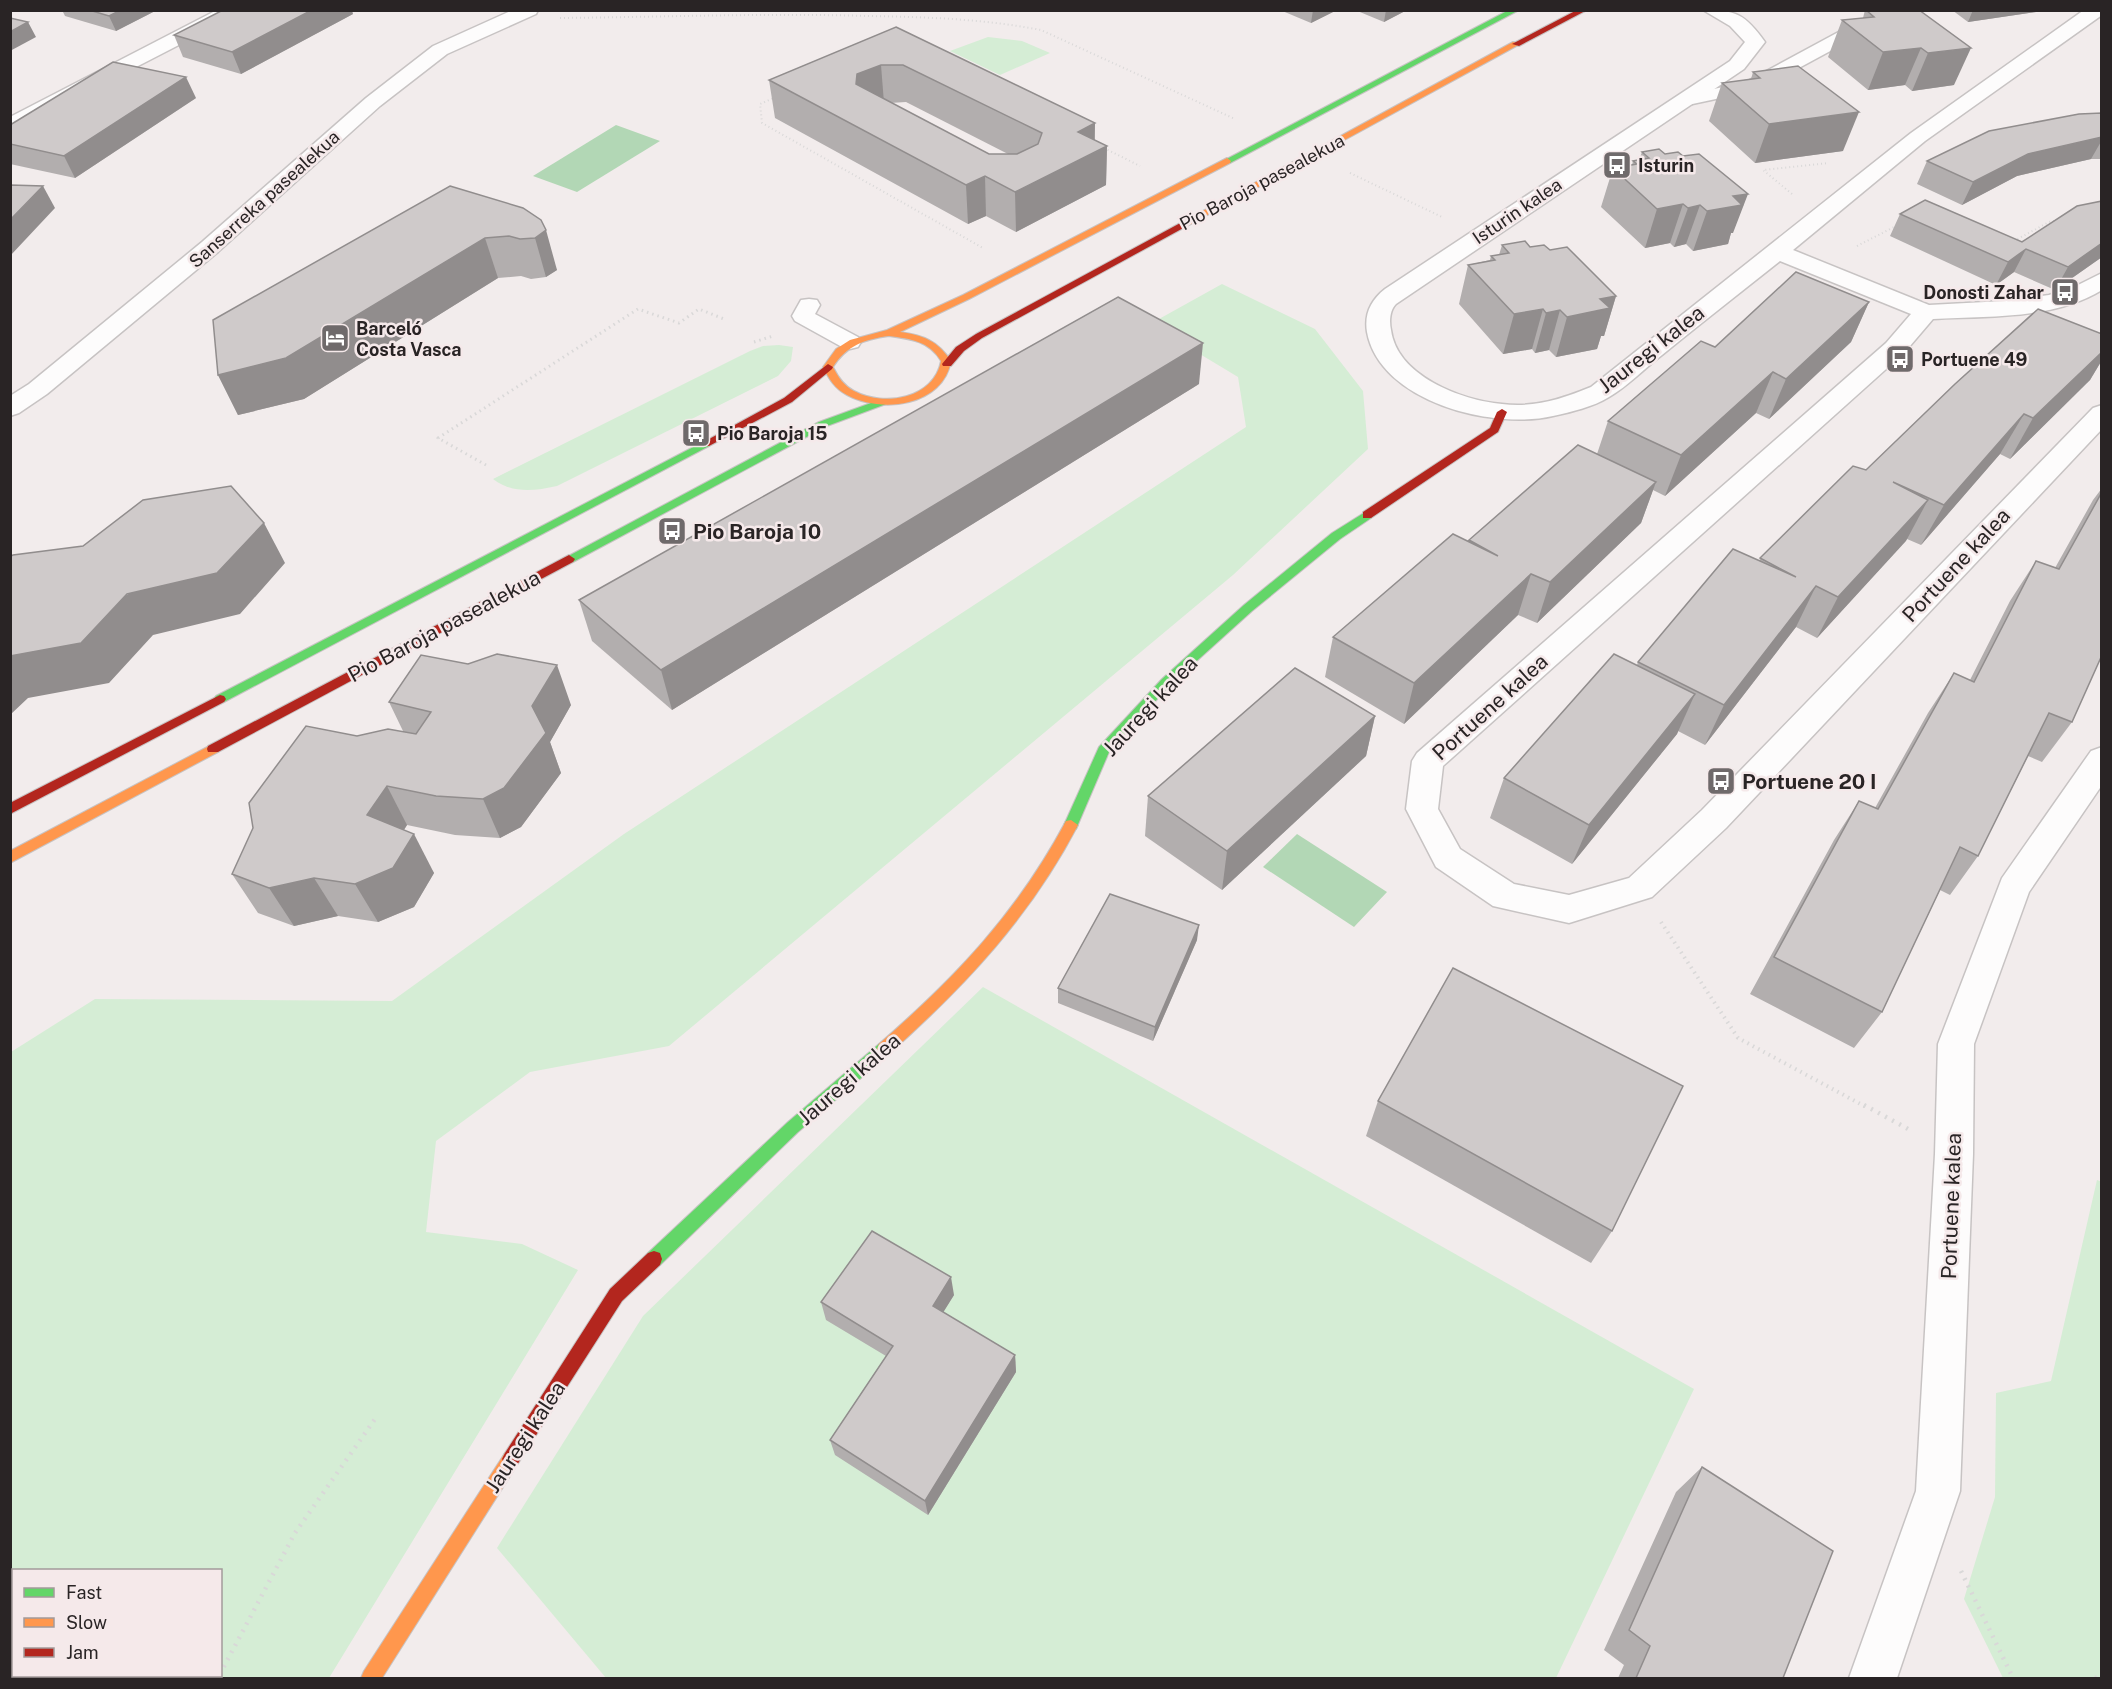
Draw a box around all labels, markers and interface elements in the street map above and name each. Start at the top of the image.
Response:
street label: Sanserreka pasealekua [185,126,343,272]
street label: Pio Baroja pasealekua [1176,130,1348,234]
bus stop icon: Isturin [1601,149,1633,181]
place label: Isturin [1638,155,1694,176]
street label: Isturin kalea [1469,174,1565,248]
bus stop icon: Donosti Zahar [2049,276,2081,308]
place label: Donosti Zahar [1923,282,2045,303]
street label: Jauregi kalea [1593,300,1709,398]
place label: Barceló Costa Vasca [356,318,461,360]
hotel icon: Barceló Costa Vasca [319,322,351,354]
bus stop icon: Portuene 49 [1884,343,1916,375]
place label: Portuene 49 [1921,349,2027,370]
bus stop icon: Pio Baroja 15 [680,417,712,449]
place label: Pio Baroja 15 [717,423,828,444]
street label: Portuene kalea [1897,503,2015,627]
bus stop icon: Pio Baroja 10 [656,515,688,547]
place label: Pio Baroja 10 [693,519,821,544]
street label: Pio Baroja pasealekua [344,565,544,687]
street label: Portuene kalea [1427,649,1553,765]
street label: Jauregi kalea [1097,651,1203,761]
bus stop icon: Portuene 20 I [1705,765,1737,797]
place label: Portuene 20 I [1742,769,1877,794]
street label: Jauregi kalea [793,1028,905,1130]
street label: Portuene kalea [1936,1132,1966,1280]
street label: Jauregi kalea [480,1377,570,1497]
legend [12,1569,222,1677]
text: Fast [66,1582,102,1603]
text: Slow [66,1612,107,1633]
text: Jam [66,1642,99,1663]

